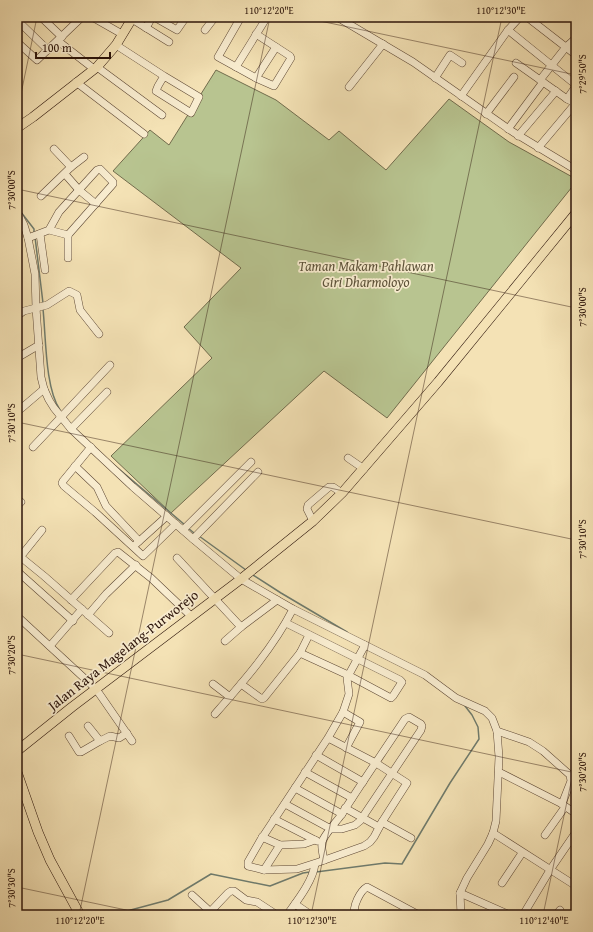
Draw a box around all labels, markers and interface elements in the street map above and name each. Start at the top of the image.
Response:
text: 110°12'20"E [244,3,294,18]
text: 110°12'30"E [476,3,526,18]
scale bar [36,34,110,60]
text: 100 m [42,39,72,56]
text: 7°29'50"S [575,54,590,94]
text: 7°30'00"S [4,170,19,210]
park label: Taman Makam Pahlawan Giri Dharmoloyo [298,256,434,292]
text: 7°30'00"S [575,287,590,327]
text: 7°30'10"S [4,403,19,443]
text: 7°30'10"S [575,519,590,559]
street label: Jalan Raya Magelang-Purworejo [42,585,203,716]
text: 7°30'20"S [4,635,19,675]
text: 7°30'20"S [575,752,590,792]
text: 7°30'30"S [4,868,19,908]
text: 110°12'20"E [55,913,105,928]
text: 110°12'30"E [287,913,337,928]
text: 110°12'40"E [519,913,569,928]

